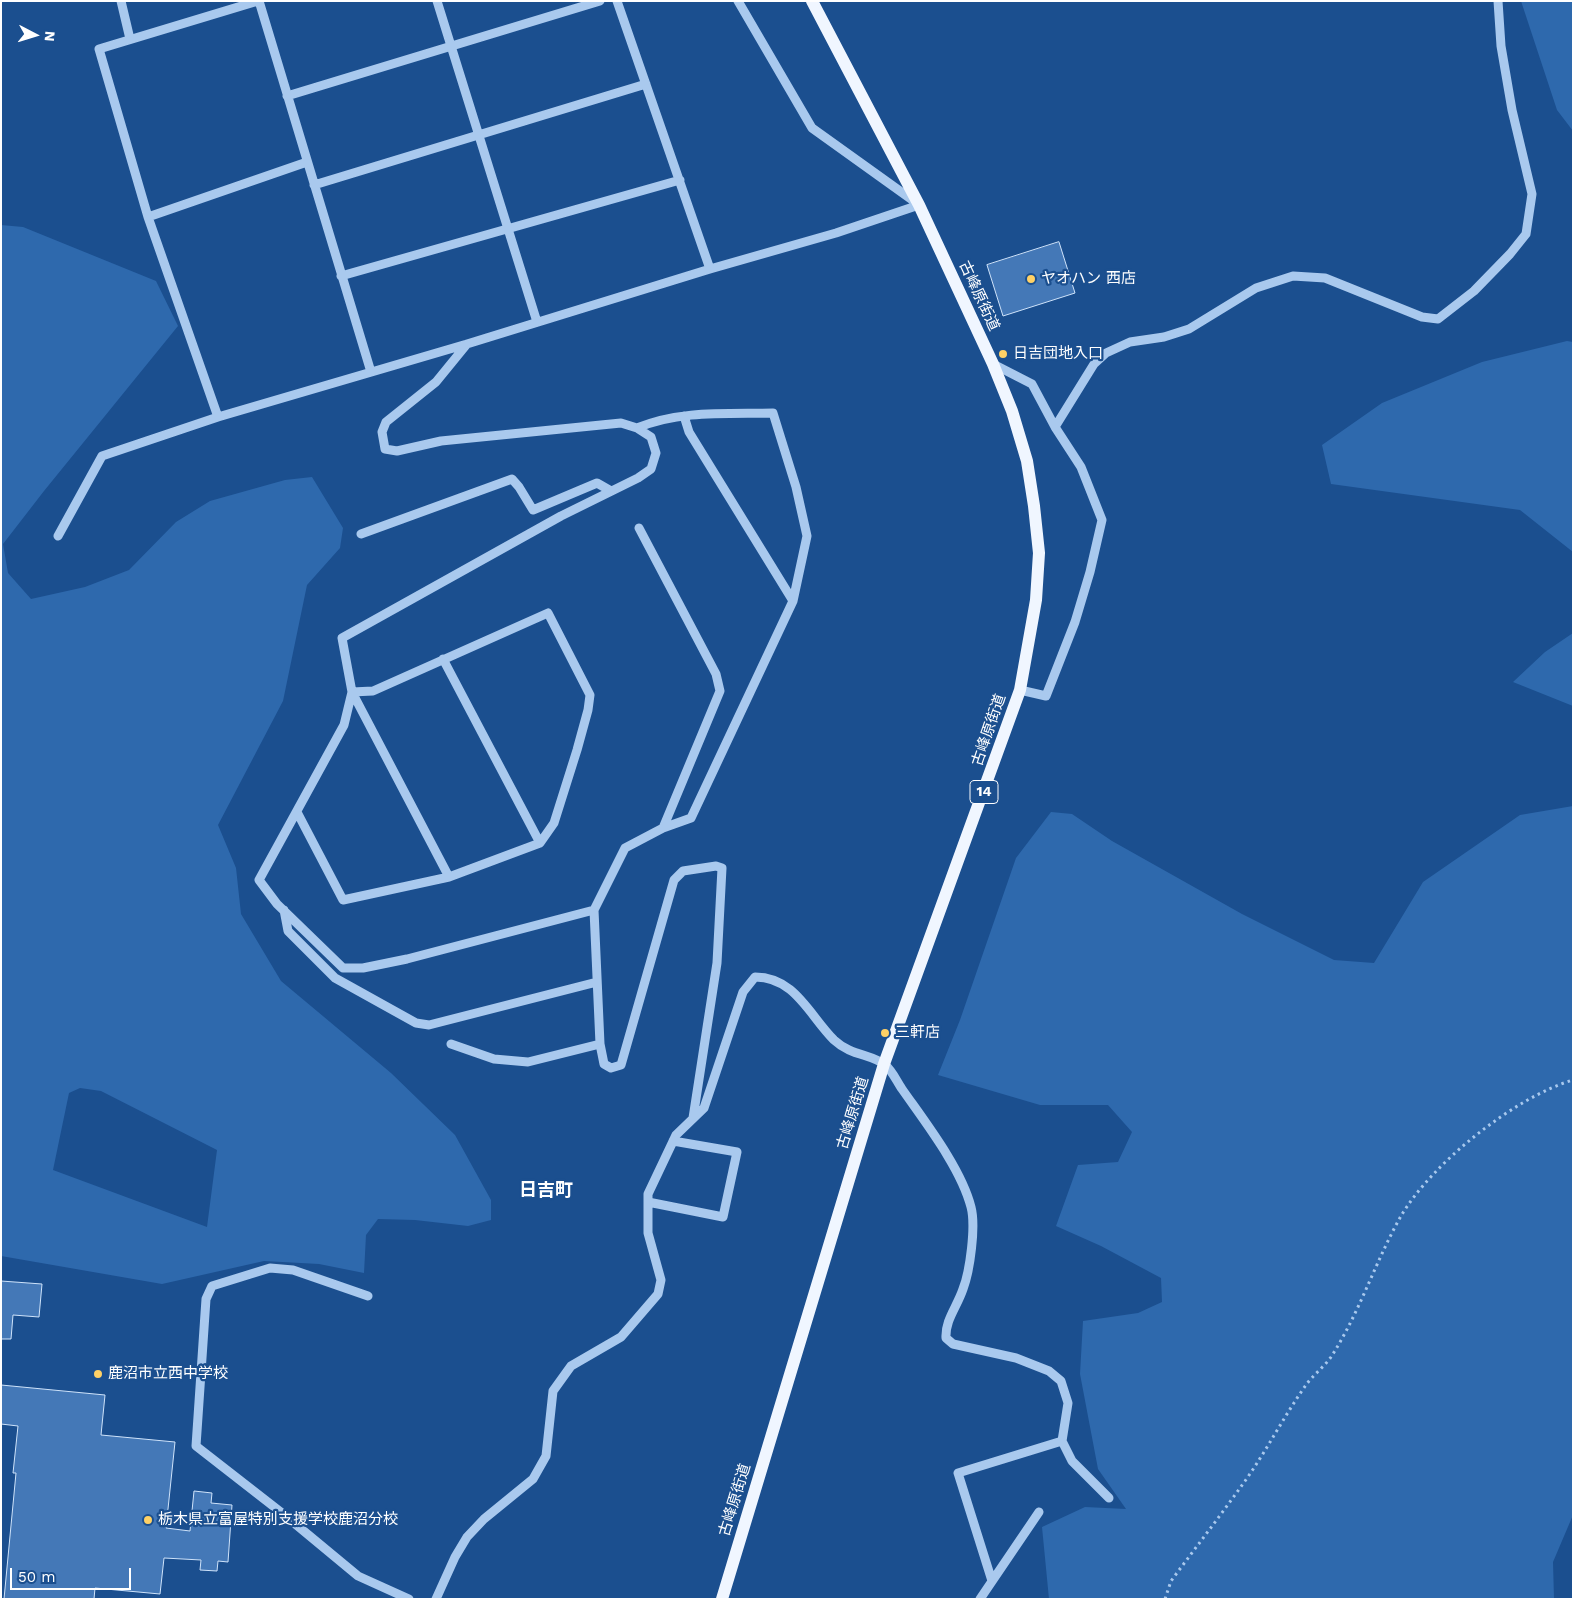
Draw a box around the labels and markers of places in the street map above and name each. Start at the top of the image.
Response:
place label: ヤオハン 西店 [1041,270,1136,288]
marker: ヤオハン 西店 [1025,273,1037,285]
place label: 日吉団地入口 [1013,345,1103,363]
marker: 日吉団地入口 [997,348,1009,360]
place label: 三軒店 [895,1024,940,1042]
marker: 三軒店 [879,1027,891,1039]
place label: 鹿沼市立西中学校 [108,1365,228,1383]
marker: 鹿沼市立西中学校 [92,1368,104,1380]
place label: 栃木県立富屋特別支援学校鹿沼分校 [158,1511,398,1529]
marker: 栃木県立富屋特別支援学校鹿沼分校 [142,1514,154,1526]

